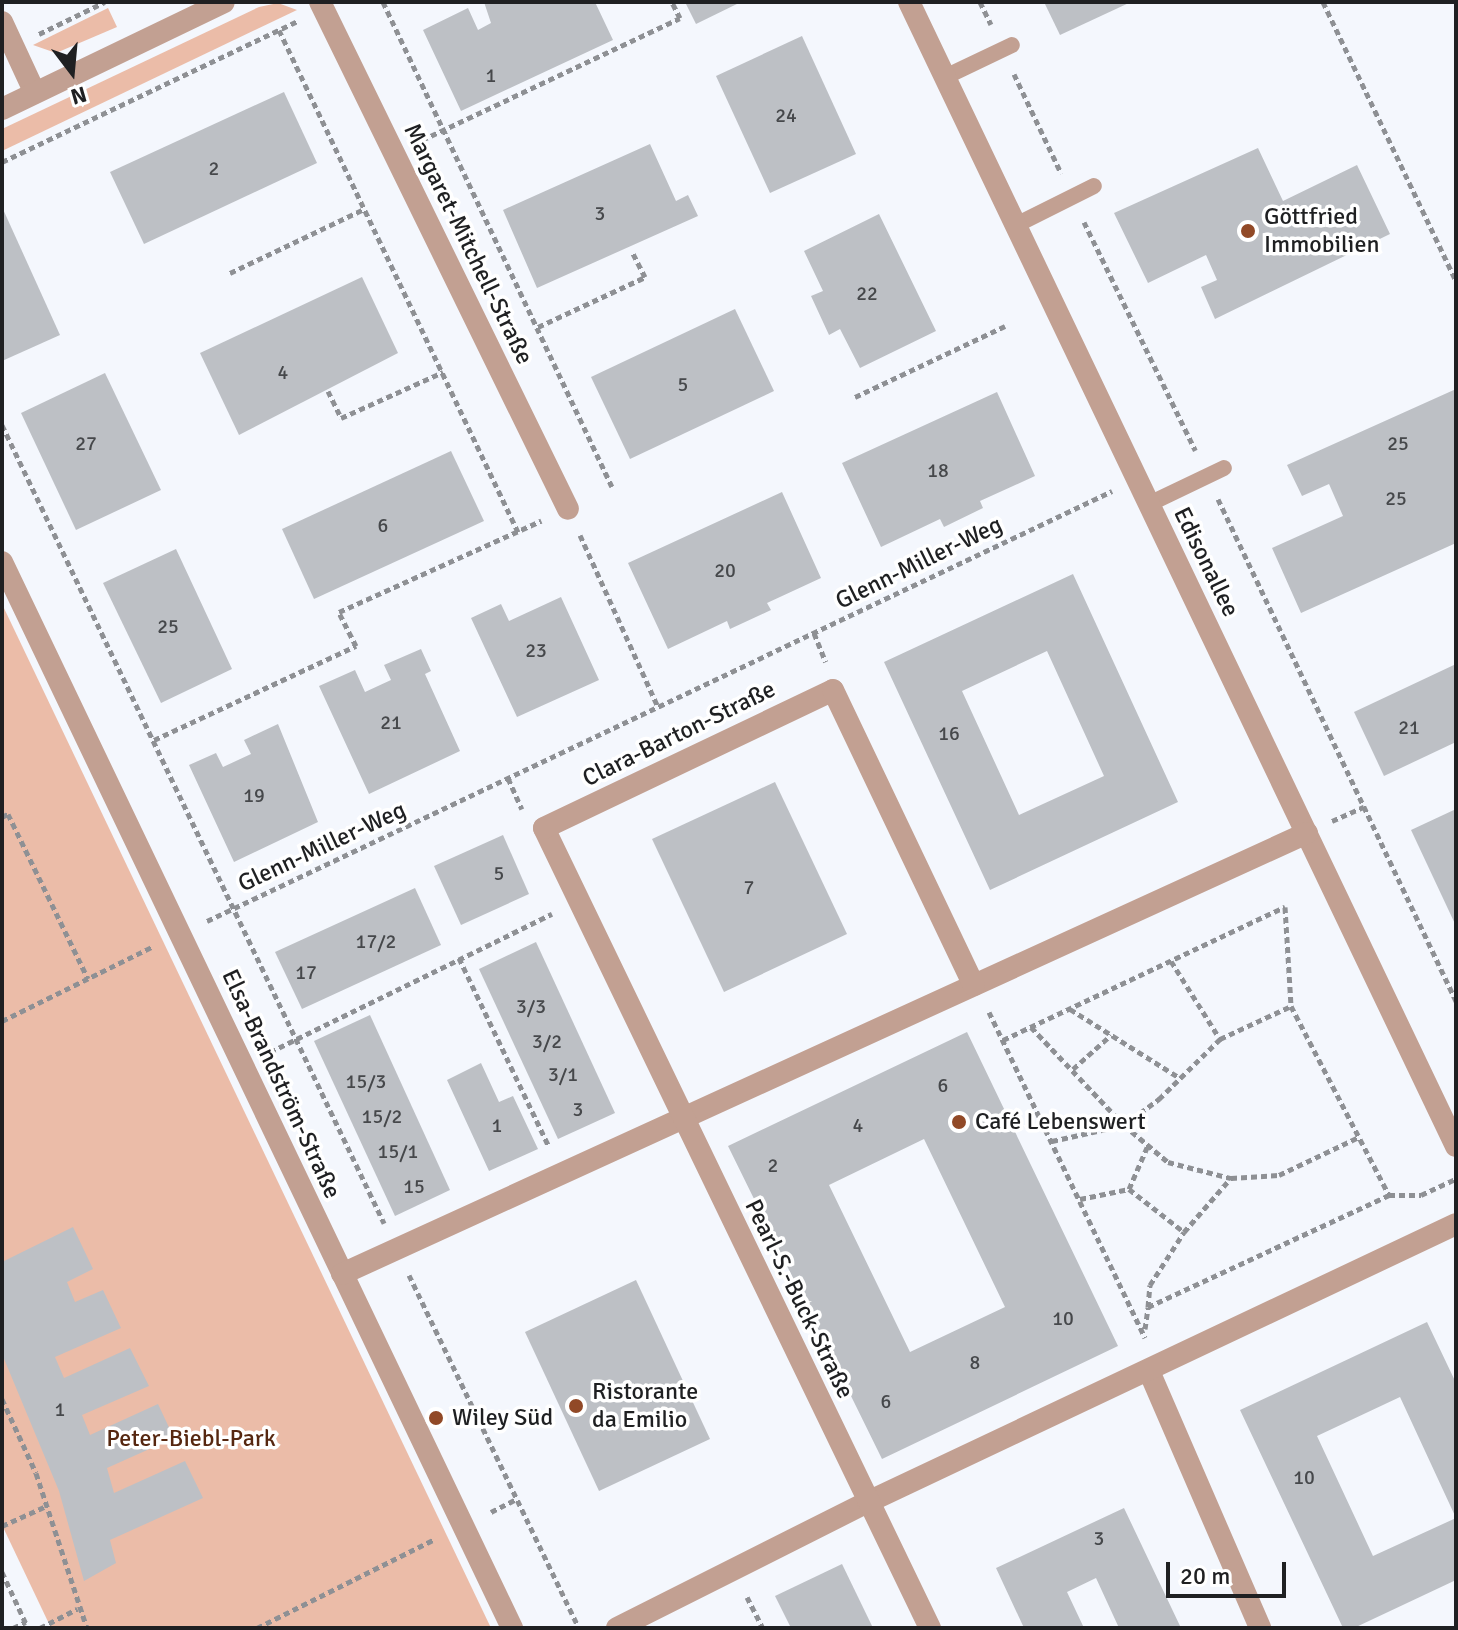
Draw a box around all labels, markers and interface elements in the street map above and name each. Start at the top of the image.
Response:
north arrow [32,32,112,112]
house number: 1 [486,63,496,87]
text: N [68,80,90,111]
house number: 24 [775,103,797,127]
street label: Margaret-Mitchell-Straße [397,119,539,369]
house number: 2 [209,156,219,180]
house number: 3 [595,201,605,225]
place label: Göttfried Immobilien [1264,203,1379,259]
marker: Göttfried Immobilien [1239,222,1257,240]
house number: 22 [856,281,878,305]
house number: 4 [278,360,288,384]
house number: 5 [678,372,688,396]
house number: 27 [75,431,97,455]
house number: 25 [1387,431,1409,455]
house number: 18 [927,458,949,482]
house number: 25 [1385,486,1407,510]
street label: Edisonallee [1167,503,1245,621]
street label: Glenn-Miller-Weg [831,510,1007,616]
house number: 6 [378,513,388,537]
house number: 20 [714,558,736,582]
house number: 25 [157,614,179,638]
house number: 23 [525,638,547,662]
street label: Clara-Barton-Straße [578,675,780,793]
house number: 21 [380,710,402,734]
house number: 21 [1398,715,1420,739]
house number: 16 [938,721,960,745]
house number: 19 [243,783,265,807]
street label: Glenn-Miller-Weg [234,796,410,898]
house number: 5 [494,861,504,885]
house number: 7 [744,875,754,899]
house number: 17/2 [356,929,396,953]
house number: 17 [295,960,317,984]
street label: Elsa-Brandström-Straße [215,965,347,1203]
house number: 3/3 [516,994,546,1018]
house number: 3/2 [532,1029,562,1053]
house number: 3/1 [548,1062,578,1086]
house number: 15/3 [346,1069,386,1093]
house number: 6 [938,1073,948,1097]
house number: 3 [573,1097,583,1121]
house number: 15/2 [362,1104,402,1128]
place label: Café Lebenswert [975,1108,1146,1136]
house number: 1 [492,1113,502,1137]
house number: 4 [853,1113,863,1137]
marker: Café Lebenswert [950,1113,968,1131]
house number: 15/1 [378,1139,418,1163]
house number: 2 [768,1153,778,1177]
house number: 15 [403,1174,425,1198]
street label: Pearl-S.-Buck-Straße [738,1195,860,1403]
house number: 10 [1052,1306,1074,1330]
house number: 8 [970,1350,980,1374]
place label: Ristorante da Emilio [592,1378,698,1434]
house number: 6 [881,1389,891,1413]
house number: 1 [55,1397,65,1421]
marker: Ristorante da Emilio [567,1397,585,1415]
place label: Wiley Süd [452,1404,553,1432]
marker: Wiley Süd [427,1409,445,1427]
park label: Peter-Biebl-Park [106,1425,276,1453]
house number: 10 [1293,1465,1315,1489]
house number: 3 [1094,1526,1104,1550]
scale bar [1170,1546,1290,1596]
text: 20 m [1180,1561,1230,1591]

